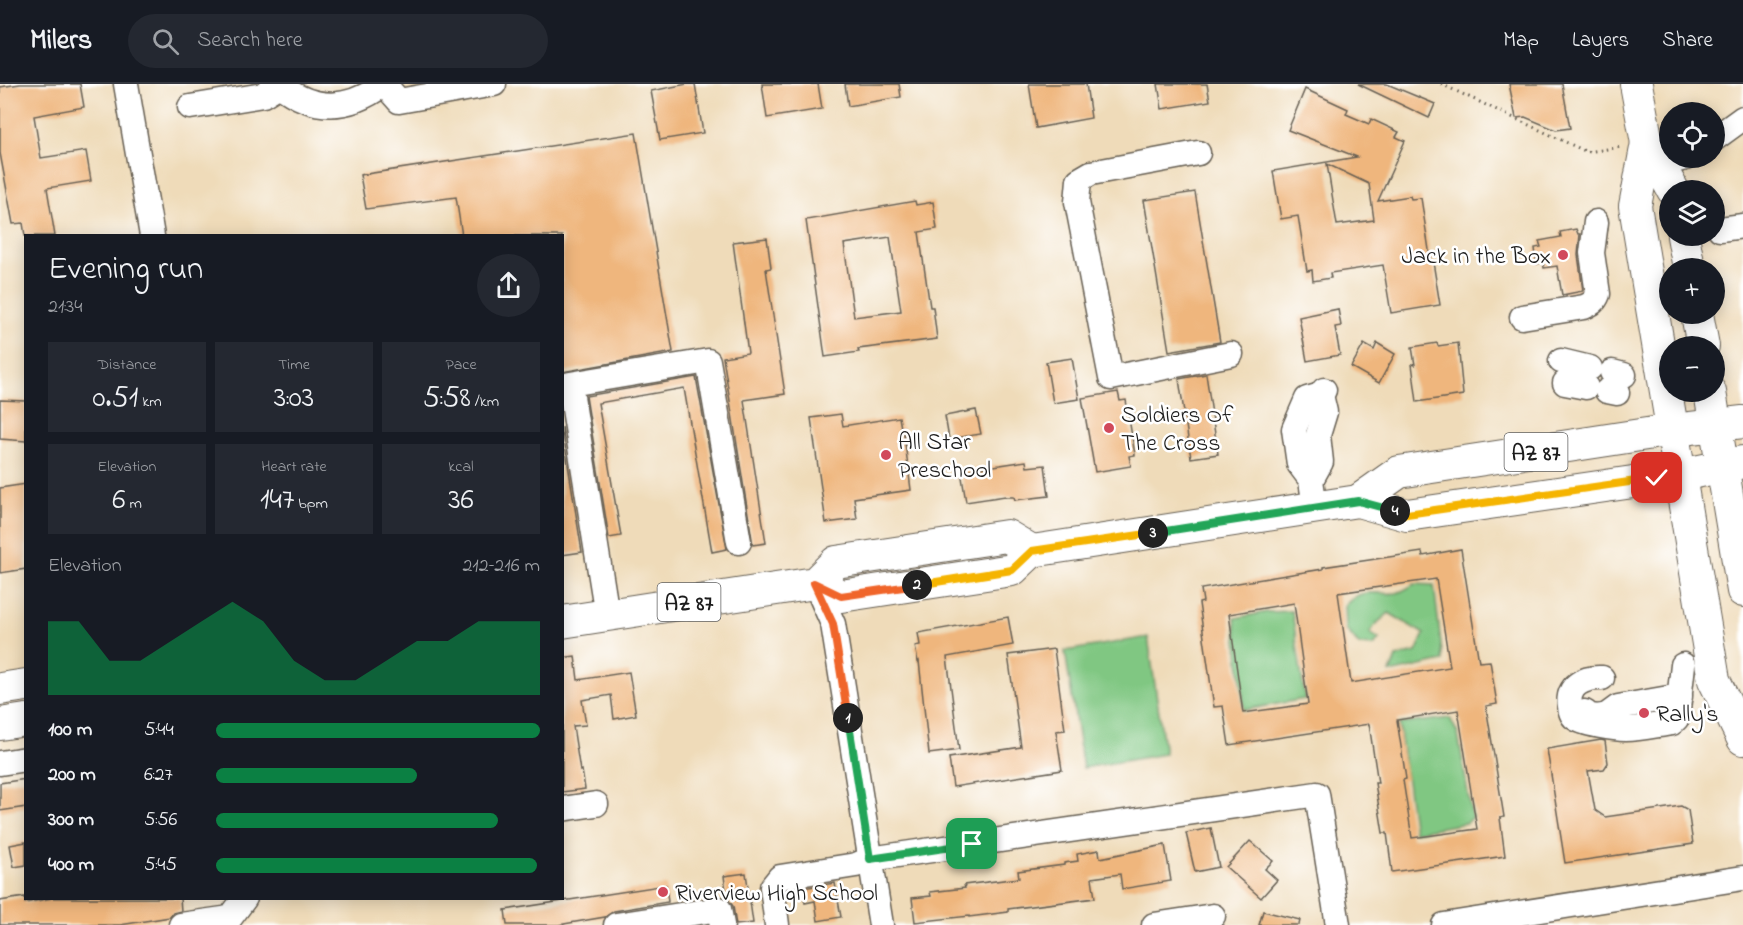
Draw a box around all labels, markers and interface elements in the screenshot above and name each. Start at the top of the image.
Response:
search box [128,14,548,68]
text: Milers [30,21,92,62]
icon: search [149,25,182,58]
text: Search here [197,25,303,57]
text: Map [1503,26,1539,56]
text: Layers [1572,26,1629,56]
text: Share [1662,26,1713,56]
map controls [1659,102,1725,402]
button: locate [1659,102,1725,168]
button: layers [1659,180,1725,246]
place label: Jack in the Box [1401,240,1551,275]
text: Evening run [48,246,203,294]
marker: Jack in the Box [1556,248,1570,262]
button: share [477,254,540,317]
button: + [1659,258,1725,324]
text: 21:34 [48,293,83,322]
button: − [1659,336,1725,402]
text: Distance [98,353,156,377]
text: Time [278,353,310,377]
text: Pace [445,353,477,377]
text: 0.51 [92,377,138,421]
text: 3:03 [274,377,314,421]
text: 5:58 [423,377,471,421]
text: km [138,390,162,414]
text: /km [471,390,499,414]
place label: Soldiers Of The Cross [1121,399,1234,462]
marker: Soldiers Of The Cross [1102,421,1116,435]
place label: All Star Preschool [898,426,991,489]
road number: AZ 87 [1504,433,1568,471]
marker: All Star Preschool [879,448,893,462]
pin [1631,452,1682,503]
text: Elevation [98,455,156,479]
text: Heart rate [261,455,327,479]
text: kcal [448,455,474,479]
icon: check [1640,461,1673,494]
text: 6 [112,479,125,523]
text: 147 [260,479,294,523]
text: 36 [448,479,474,523]
text: m [125,492,142,516]
text: bpm [294,492,328,516]
pin: 4 [1380,496,1410,526]
text: 4 [1392,499,1398,523]
pin: 3 [1138,518,1168,548]
text: 3 [1150,521,1156,545]
text: Elevation [48,552,122,581]
text: 212–216 m [462,552,540,581]
pin: 2 [902,570,932,600]
text: 2 [913,573,921,597]
road number: AZ 87 [658,583,720,621]
place label: Rally's [1656,698,1718,734]
pin: 1 [833,703,863,733]
text: 1 [845,706,851,730]
marker: Rally's [1637,706,1651,720]
text: 100 m [48,716,92,745]
text: 5:44 [144,716,174,745]
text: 200 m [48,761,96,790]
text: 6:27 [144,761,173,790]
text: 300 m [48,806,94,835]
text: 5:56 [144,806,177,835]
pin [946,818,997,869]
icon: arrive [955,827,988,860]
text: 400 m [48,851,94,880]
text: 5:45 [144,851,177,880]
place label: Riverview High School [675,877,878,912]
marker: Riverview High School [656,885,670,899]

